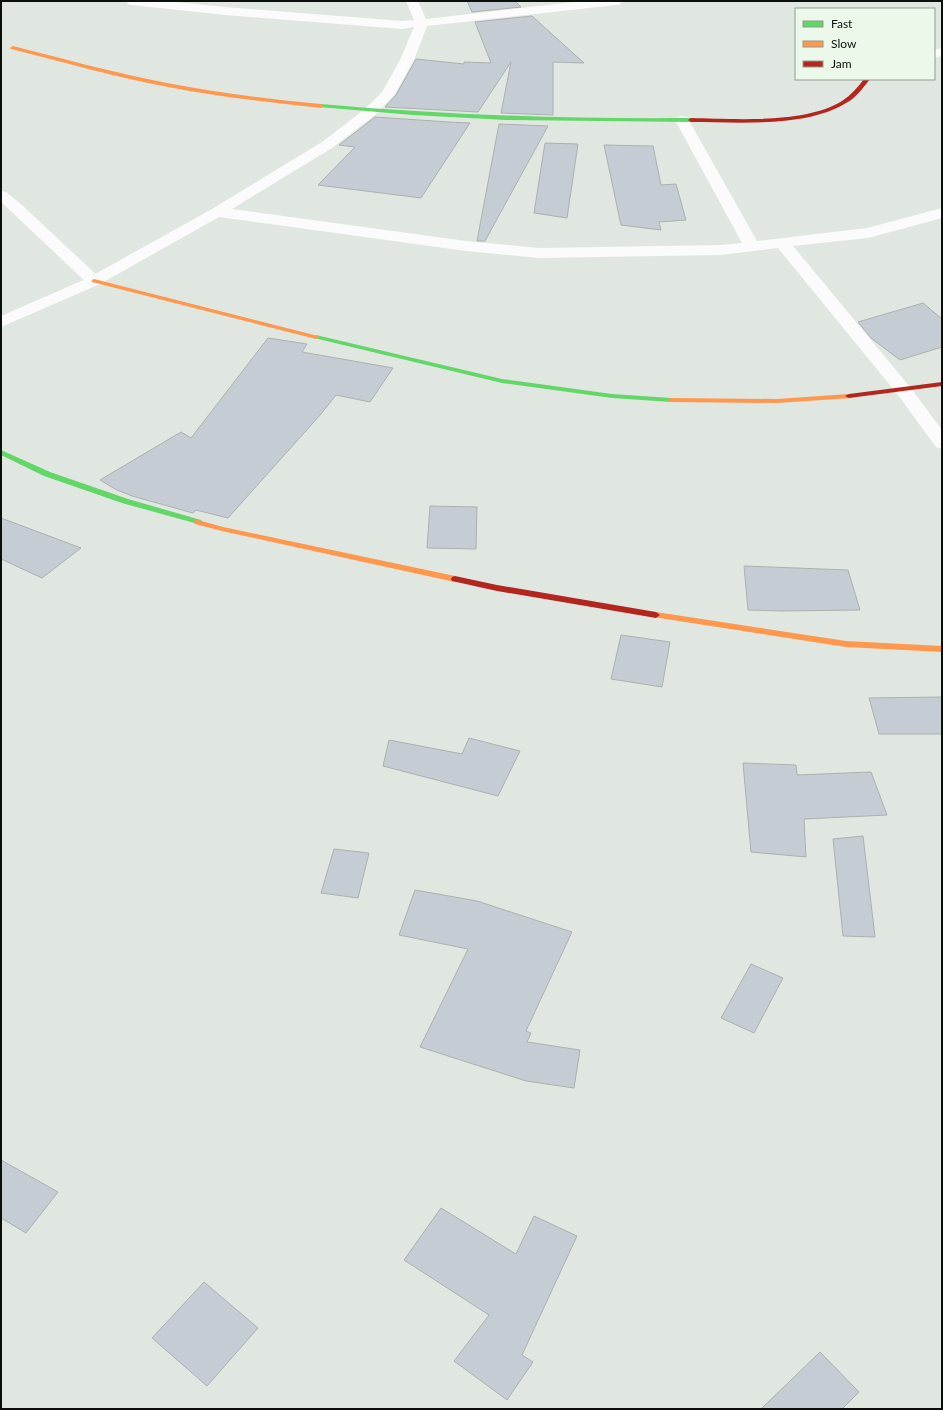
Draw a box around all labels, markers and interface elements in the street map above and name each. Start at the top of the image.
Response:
legend [795,8,935,80]
text: Fast [831,16,853,31]
text: Slow [831,36,857,51]
text: Jam [831,56,852,71]

